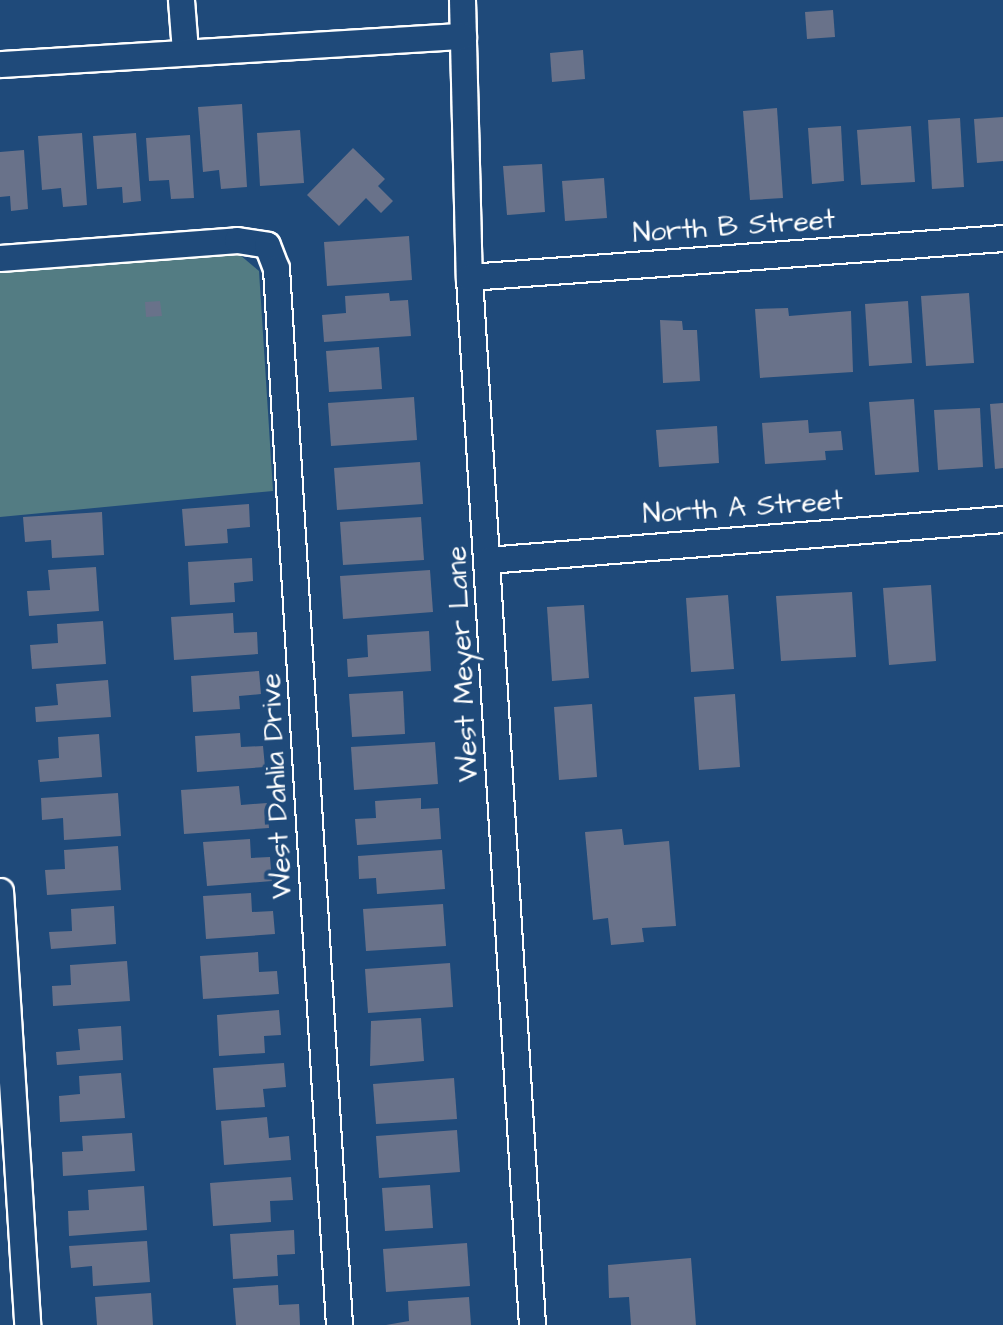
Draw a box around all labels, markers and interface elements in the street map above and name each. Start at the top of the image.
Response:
street label: North B Street [632,203,836,251]
street label: North A Street [642,484,844,532]
street label: West Meyer Lane [440,545,486,783]
street label: West Dahlia Drive [254,672,300,900]

